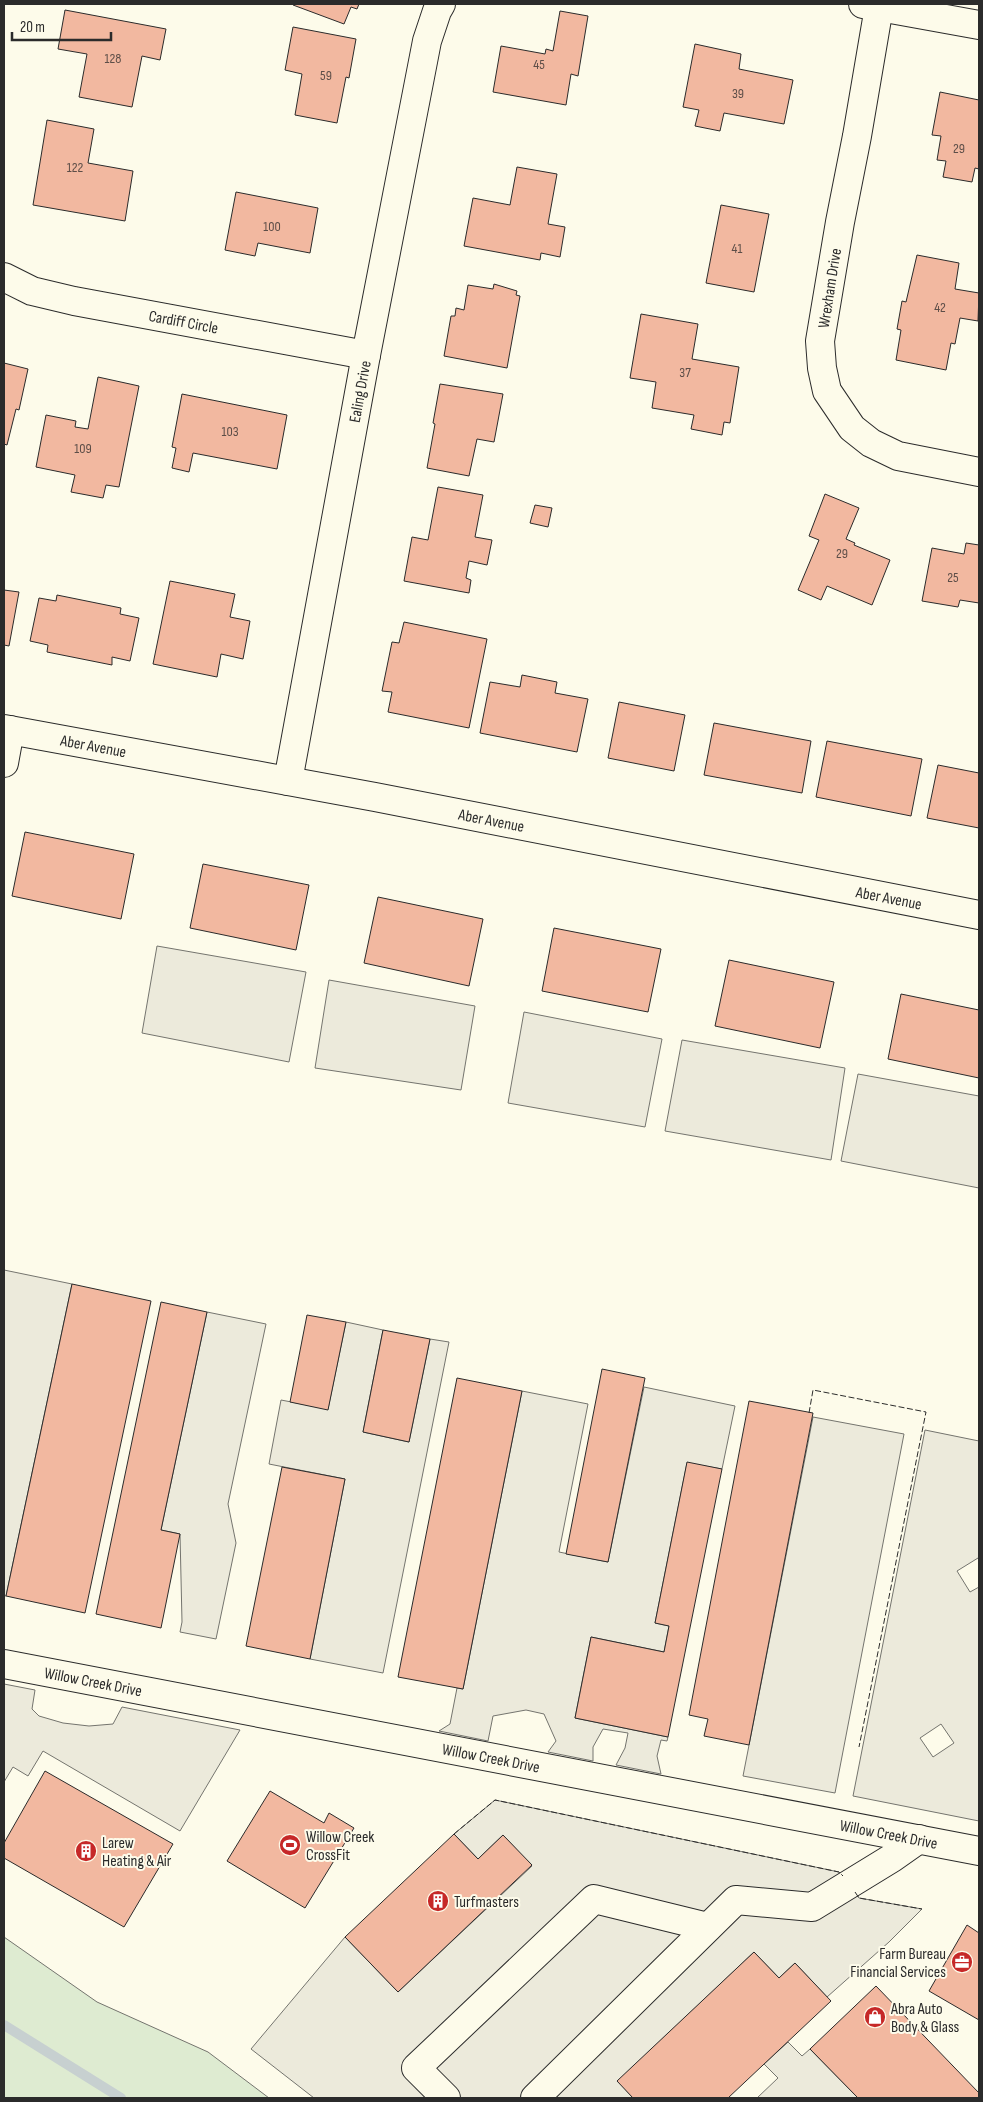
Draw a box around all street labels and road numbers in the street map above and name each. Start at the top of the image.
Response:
street label: Wrexham Drive [815,247,846,330]
street label: Cardiff Circle [147,307,220,338]
street label: Ealing Drive [346,359,376,424]
street label: Aber Avenue [58,731,128,762]
street label: Aber Avenue [456,805,526,837]
street label: Aber Avenue [853,883,923,915]
street label: Willow Creek Drive [43,1664,144,1701]
street label: Willow Creek Drive [440,1740,541,1778]
street label: Willow Creek Drive [838,1817,939,1854]

